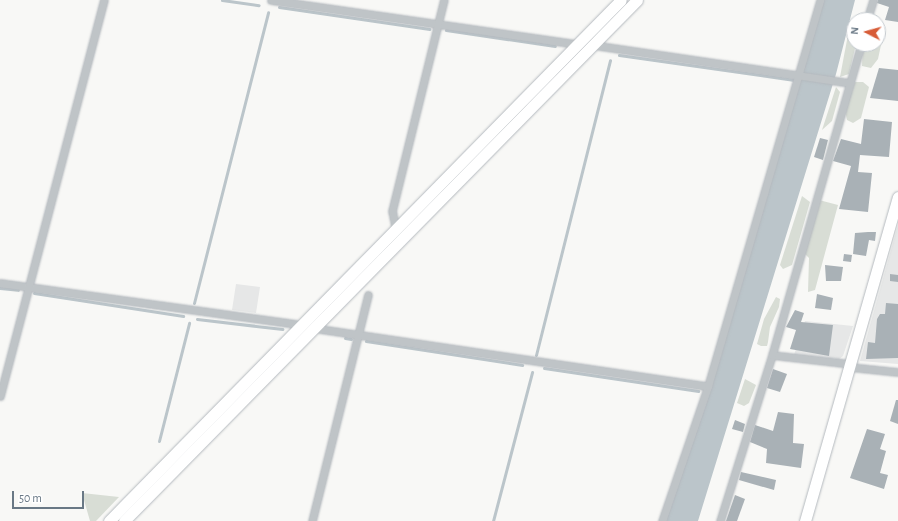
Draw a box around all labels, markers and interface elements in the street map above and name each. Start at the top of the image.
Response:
north arrow [846,12,886,52]
text: N [849,26,860,35]
scale bar [14,483,86,509]
text: 50 m [19,492,42,504]

